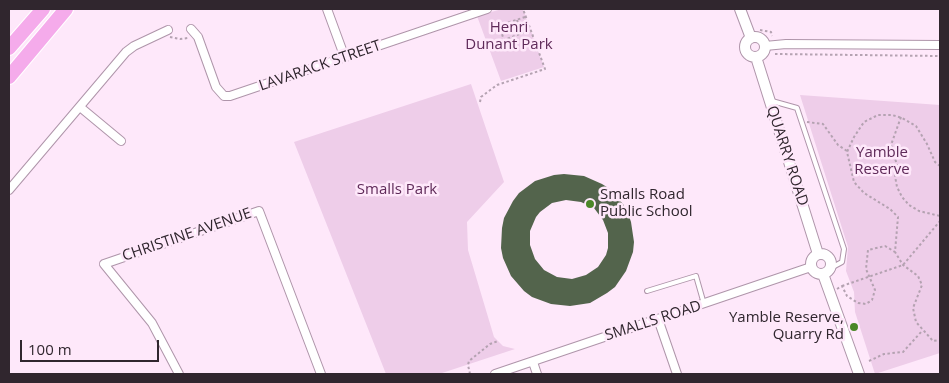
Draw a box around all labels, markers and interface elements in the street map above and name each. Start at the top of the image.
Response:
park label: Henri Dunant Park [465,19,553,54]
street label: LAVARACK STREET [257,37,383,95]
street label: QUARRY ROAD [762,104,812,208]
park label: Yamble Reserve [854,144,910,179]
park label: Smalls Park [357,181,437,199]
place label: Smalls Road Public School [600,186,692,221]
marker: Smalls Road Public School [584,198,596,210]
street label: CHRISTINE AVENUE [120,204,254,266]
street label: SMALLS ROAD [603,297,703,345]
place label: Yamble Reserve, Quarry Rd [729,309,844,344]
marker: Yamble Reserve, Quarry Rd [848,321,860,333]
scale bar [22,330,161,362]
text: 100 m [28,339,72,359]

